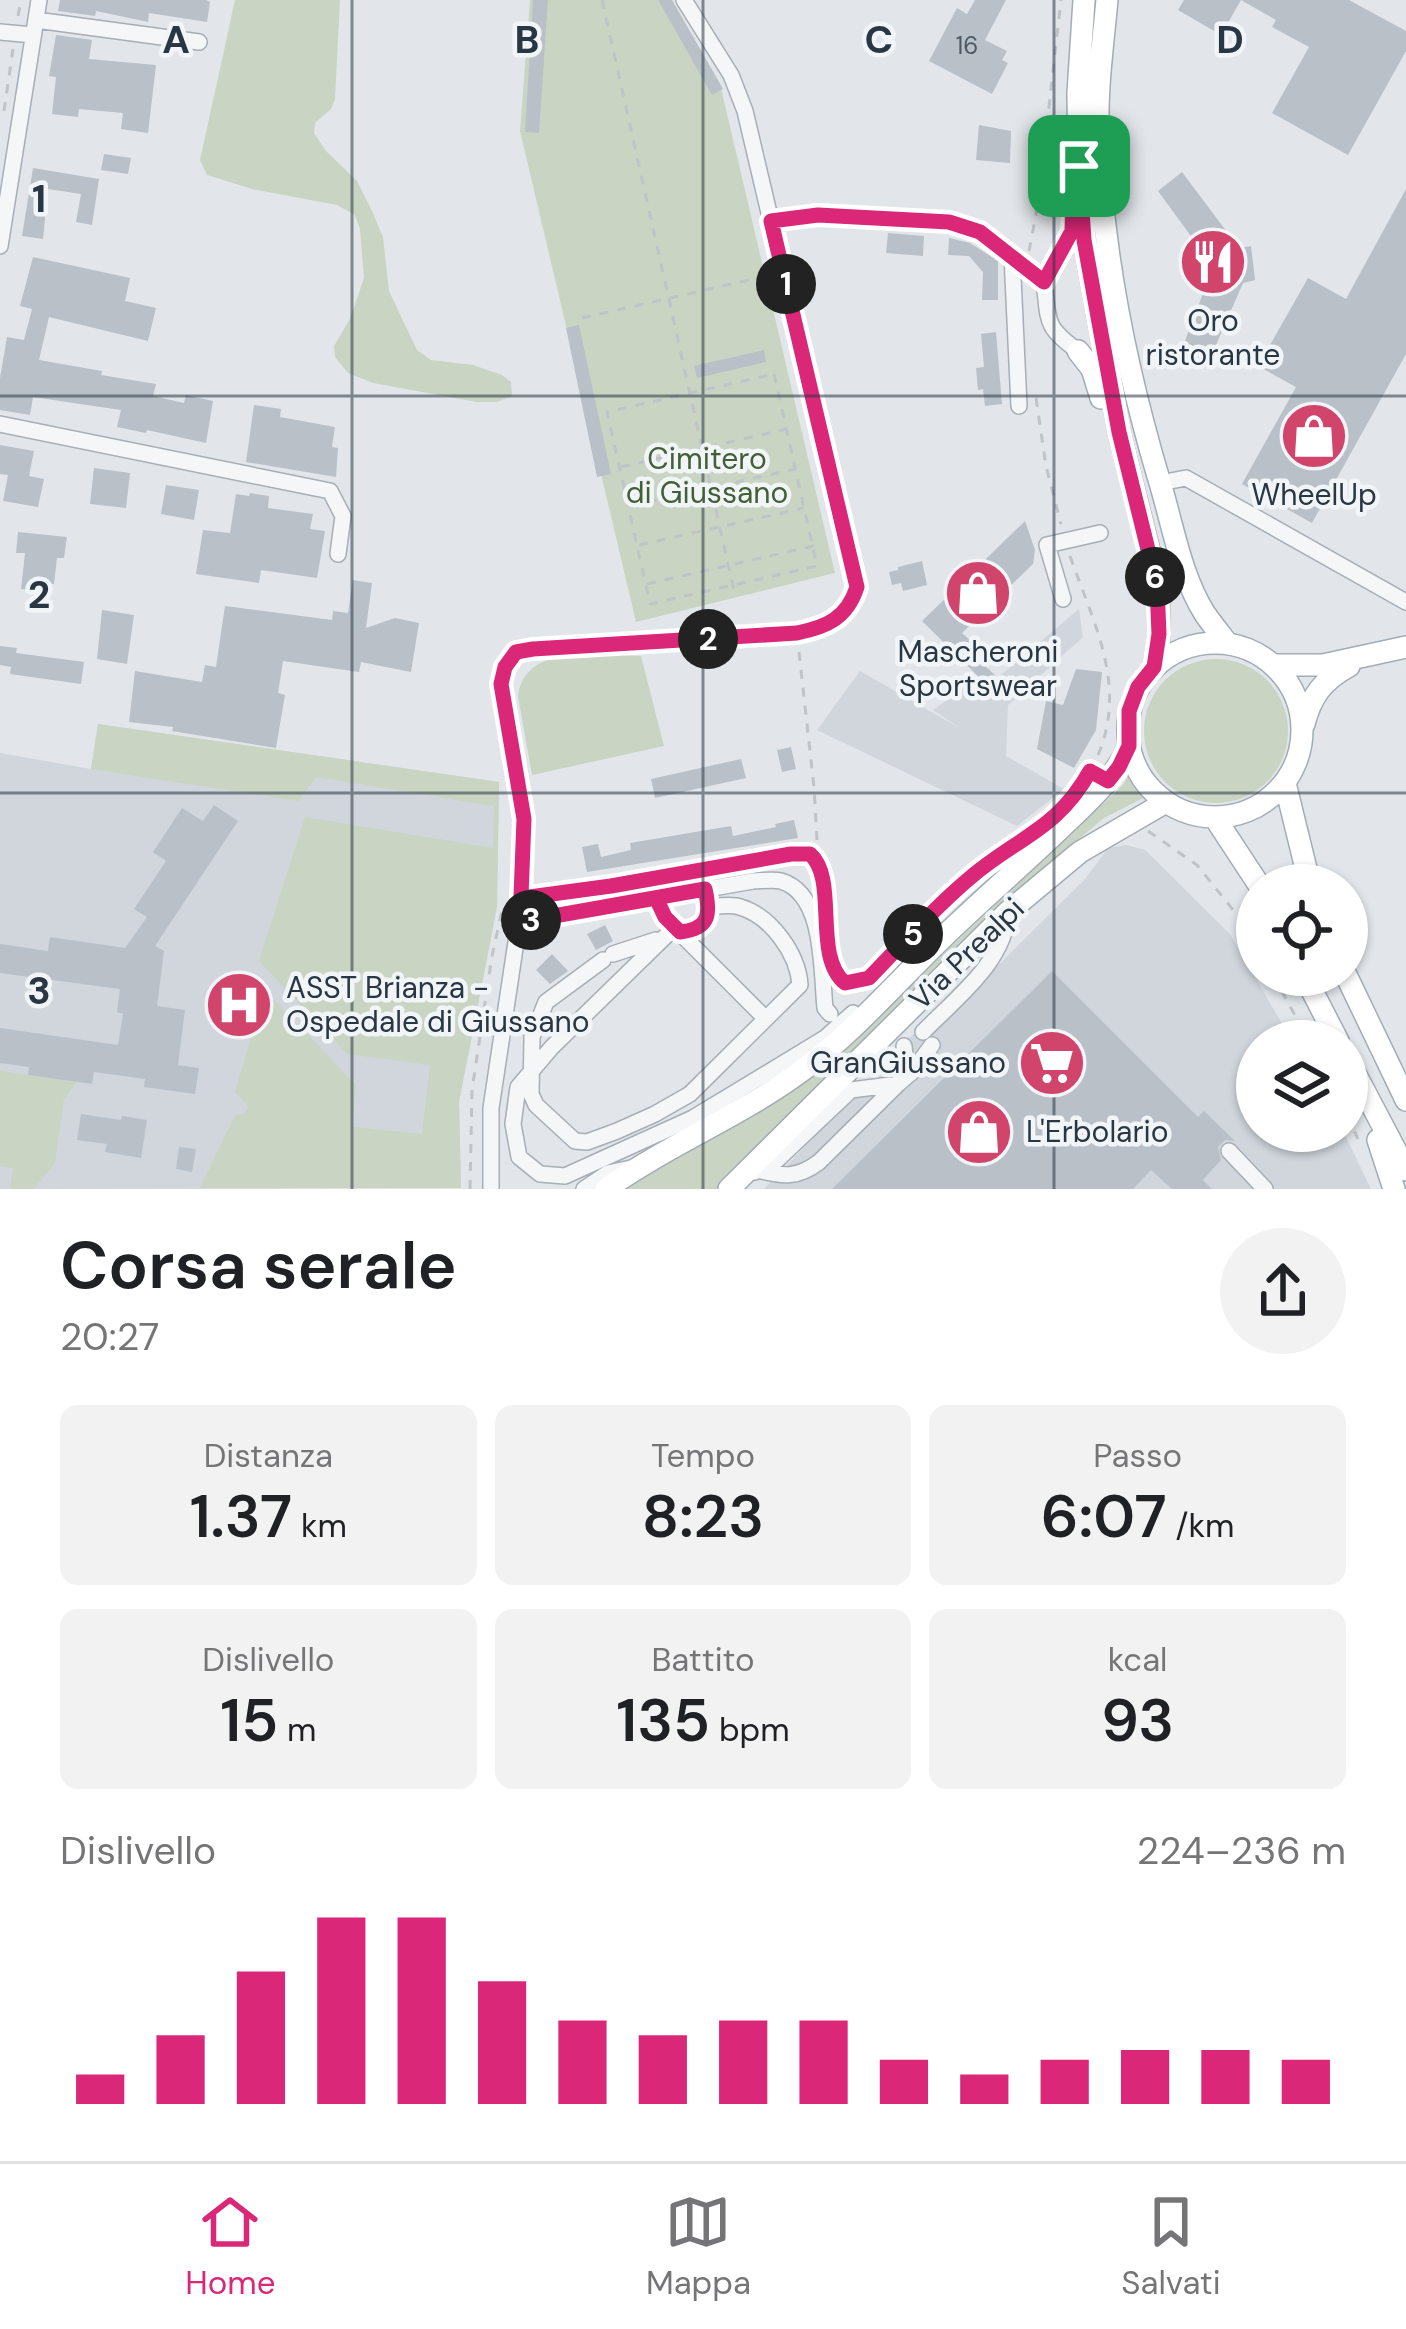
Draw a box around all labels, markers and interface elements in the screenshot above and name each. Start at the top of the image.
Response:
text: A [162,14,190,65]
text: B [515,14,539,65]
text: C [865,14,893,65]
text: D [1216,14,1244,65]
house number: 16 [956,30,978,61]
pin [1028,115,1130,217]
icon: arrive [1046,133,1112,199]
text: 1 [32,173,46,224]
restaurant icon: Oro ristorante [1178,227,1248,297]
pin: 1 [756,254,816,314]
text: 1 [780,262,792,305]
place label: Oro ristorante [1146,301,1280,374]
shop icon: WheelUp [1279,401,1349,471]
park label: Cimitero di Giussano [626,439,788,512]
place label: WheelUp [1251,475,1377,514]
pin: 6 [1125,547,1185,607]
text: 6 [1145,555,1165,598]
shop icon: Mascheroni Sportswear [943,558,1013,628]
text: 2 [28,569,50,620]
pin: 2 [678,609,738,669]
text: 2 [698,617,718,660]
place label: Mascheroni Sportswear [898,632,1058,705]
map controls [1236,864,1368,1152]
button: locate [1236,864,1368,996]
street label: Via Prealpi [901,889,1033,1018]
pin: 3 [501,890,561,950]
text: 3 [521,898,541,941]
pin: 5 [883,904,943,964]
text: 5 [903,912,923,955]
text: 3 [27,965,51,1016]
place label: ASST Brianza - Ospedale di Giussano [286,968,590,1041]
hospital icon: ASST Brianza - Ospedale di Giussano [204,970,274,1040]
button: layers [1236,1020,1368,1152]
supermarket icon: GranGiussano [1017,1028,1087,1098]
place label: GranGiussano [810,1043,1006,1082]
shop icon: L'Erbolario [944,1097,1014,1167]
place label: L'Erbolario [1026,1112,1169,1151]
text: Corsa serale [60,1223,456,1308]
button: share [1220,1228,1346,1354]
text: 20:27 [60,1311,159,1362]
text: Distanza [204,1434,333,1477]
text: Tempo [651,1434,755,1477]
text: Passo [1093,1434,1182,1477]
text: 1.37 [190,1477,292,1556]
text: 8:23 [642,1477,764,1556]
text: 6:07 [1041,1477,1167,1556]
text: km [292,1504,347,1547]
text: /km [1167,1504,1234,1547]
text: Dislivello [202,1638,334,1681]
text: Battito [651,1638,755,1681]
text: kcal [1108,1638,1167,1681]
text: 15 [220,1681,278,1760]
text: 135 [616,1681,710,1760]
text: 93 [1101,1681,1174,1760]
text: m [278,1708,316,1751]
text: bpm [710,1708,790,1751]
text: Dislivello [60,1825,216,1876]
text: 224–236 m [1137,1825,1346,1876]
tab: Home [185,2189,275,2304]
tab: Mappa [646,2189,751,2304]
tab: Salvati [1121,2189,1221,2304]

